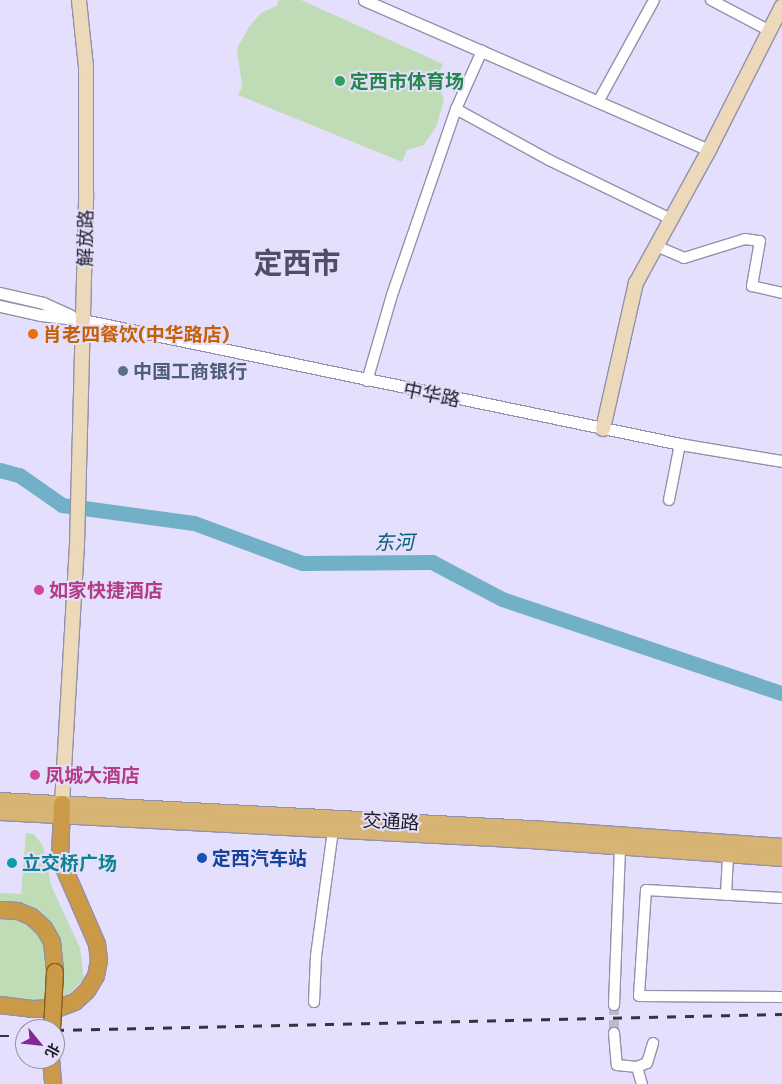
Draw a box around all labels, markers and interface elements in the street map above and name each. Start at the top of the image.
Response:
place label: 定西市体育场 [350,70,464,92]
marker: 定西市体育场 [334,75,346,87]
street label: 解放路 [73,209,97,267]
district label: 定西市 [254,245,340,279]
place label: 肖老四餐饮(中华路店) [43,323,230,345]
marker: 肖老四餐饮(中华路店) [27,328,39,340]
place label: 中国工商银行 [133,360,247,382]
marker: 中国工商银行 [117,365,129,377]
street label: 中华路 [402,377,462,411]
water label: 东河 [374,530,414,554]
place label: 如家快捷酒店 [49,579,163,601]
marker: 如家快捷酒店 [33,584,45,596]
place label: 凤城大酒店 [45,764,140,786]
marker: 凤城大酒店 [29,769,41,781]
street label: 交通路 [362,808,420,834]
place label: 定西汽车站 [212,847,307,869]
place label: 立交桥广场 [22,852,117,874]
marker: 定西汽车站 [196,852,208,864]
marker: 立交桥广场 [6,857,18,869]
north arrow [15,1019,65,1069]
text: 北 [42,1041,64,1061]

